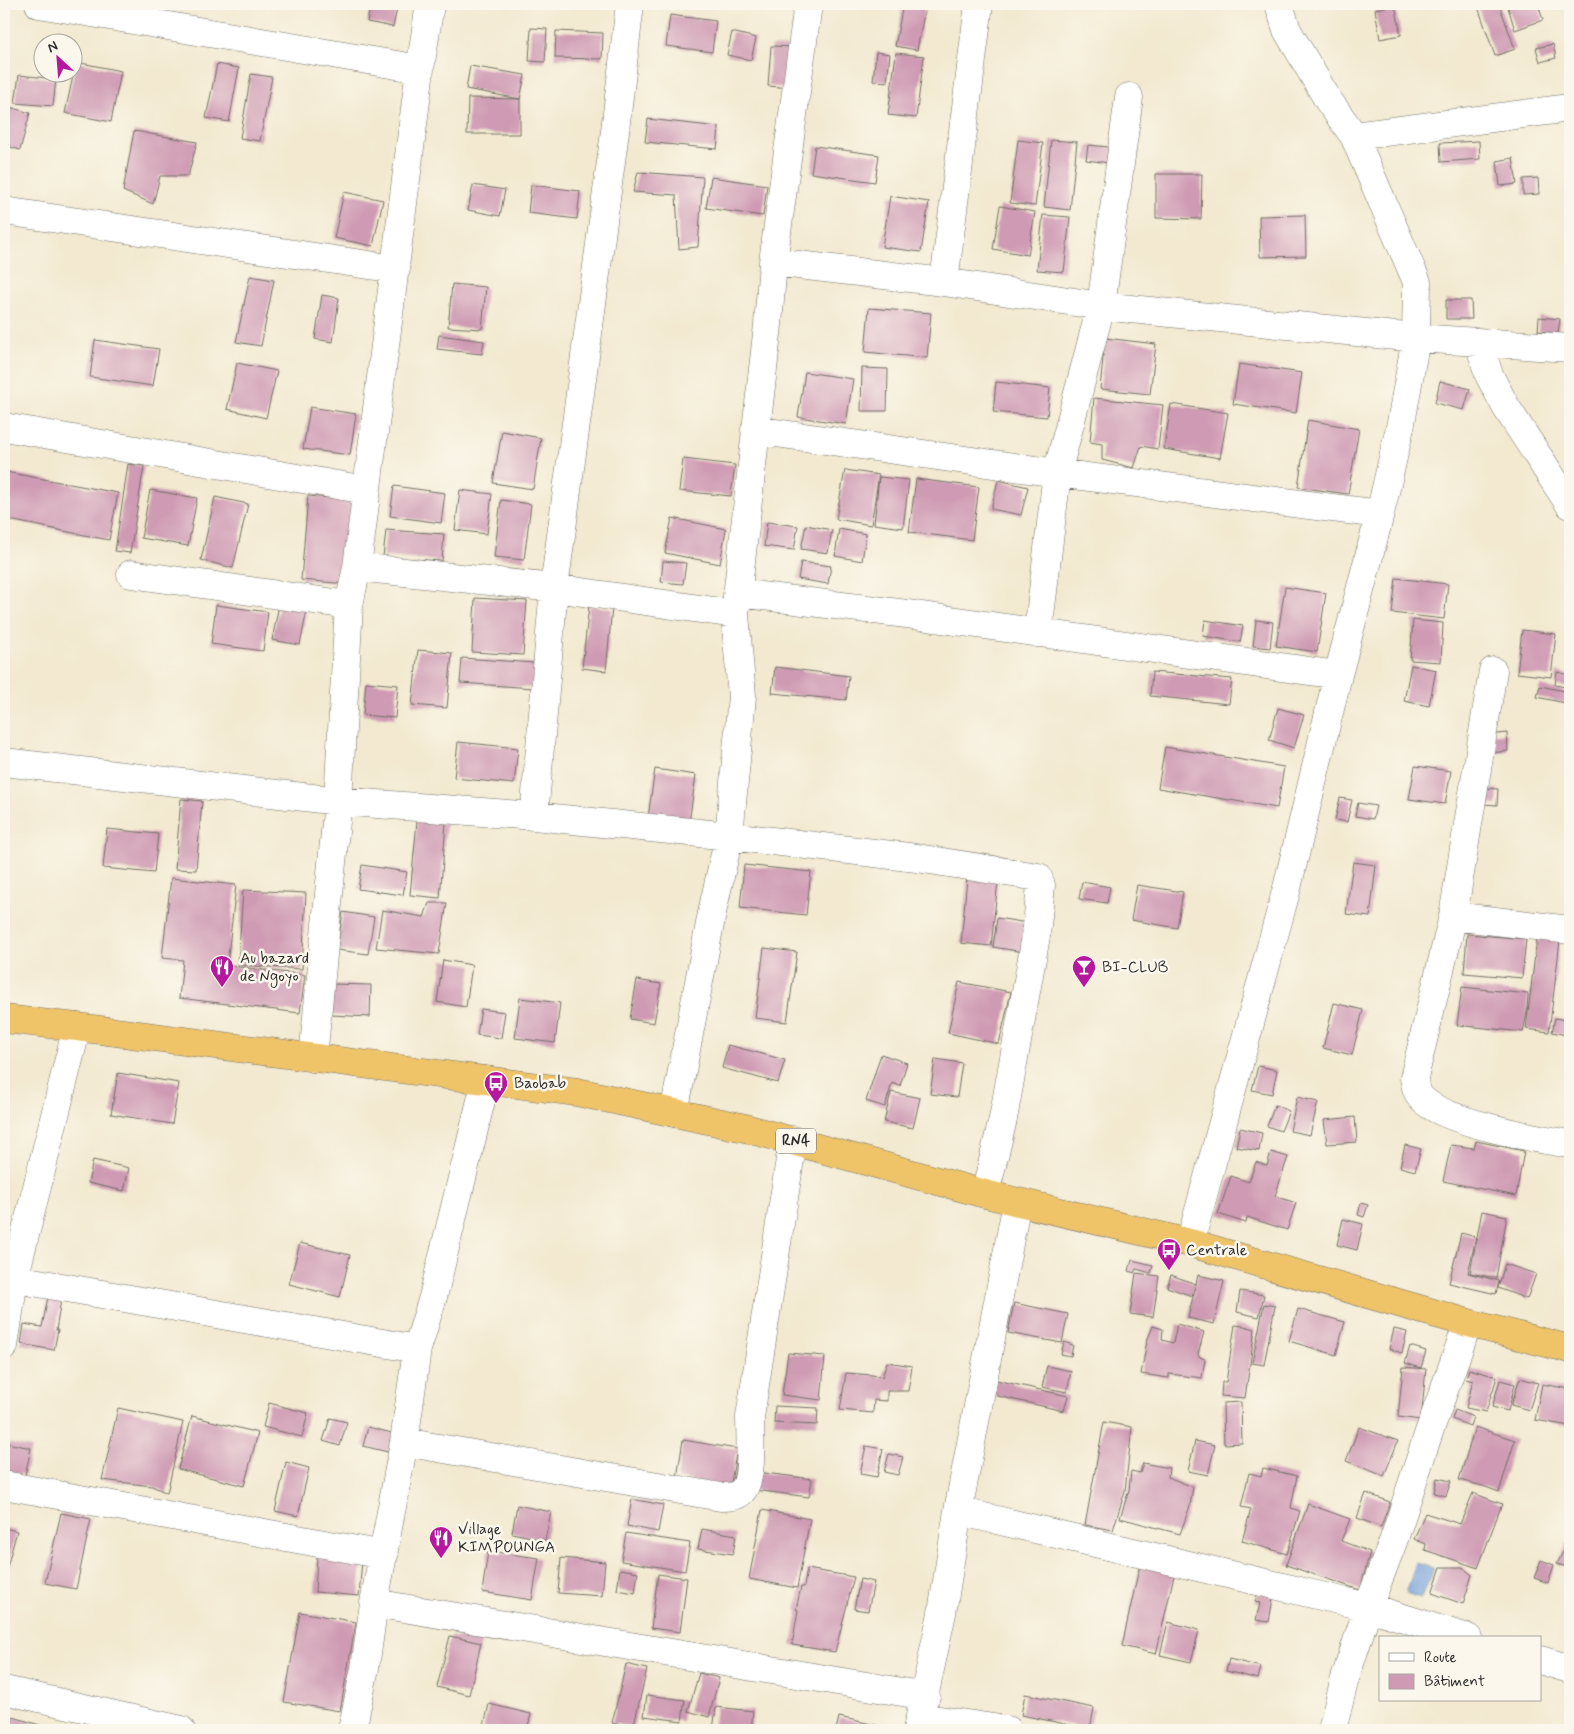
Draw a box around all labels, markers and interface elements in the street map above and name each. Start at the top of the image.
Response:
north arrow [32,32,82,82]
text: N [45,37,61,57]
place label: Au bazard de Ngoyo [240,948,309,988]
restaurant icon: Au bazard de Ngoyo [209,954,235,988]
bar icon: BI-CLUB [1071,954,1097,988]
place label: BI-CLUB [1102,957,1169,978]
bus stop icon: Baobab [483,1070,509,1104]
place label: Baobab [514,1073,567,1094]
road number: RN4 [776,1128,816,1154]
bus stop icon: Centrale [1156,1237,1182,1271]
place label: Centrale [1186,1240,1248,1261]
place label: Village KIMPOUNGA [458,1519,555,1558]
restaurant icon: Village KIMPOUNGA [428,1525,454,1559]
legend [1379,1636,1542,1702]
text: Route [1424,1648,1457,1668]
text: Bâtiment [1424,1672,1485,1692]

